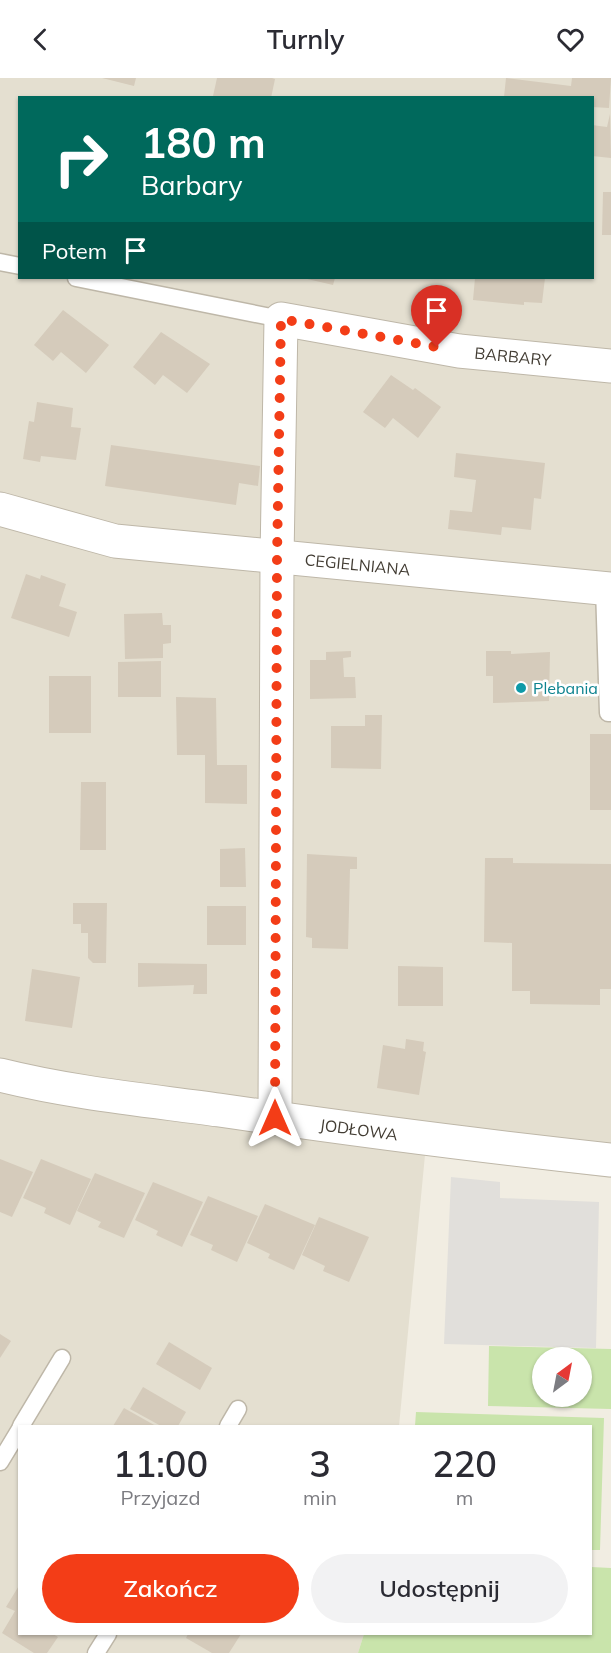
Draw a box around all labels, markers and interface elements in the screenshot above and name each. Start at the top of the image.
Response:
text: Turnly [267,22,344,56]
icon: back [24,23,57,56]
icon: heart [554,23,587,56]
text: 180 m [141,116,266,169]
icon: right [42,120,120,198]
text: Barbary [141,168,243,202]
icon: arrive [119,234,152,267]
text: Potem [42,237,107,265]
pin [411,285,462,347]
icon: arrive [420,294,453,327]
street label: BARBARY [474,343,552,370]
street label: CEGIELNIANA [304,549,411,580]
place label: Plebania [533,678,598,698]
marker: Plebania [514,681,528,695]
position arrow [243,1086,307,1150]
street label: JODŁOWA [318,1114,399,1145]
north arrow [532,1347,592,1407]
map controls [532,1347,592,1407]
text: 11:00 [113,1441,208,1486]
text: 3 [309,1441,331,1486]
text: 220 [432,1441,497,1486]
text: Przyjazd [121,1485,200,1510]
text: min [303,1485,337,1510]
text: m [456,1485,473,1510]
button: Zakończ [42,1554,299,1623]
button: Udostępnij [311,1554,568,1623]

